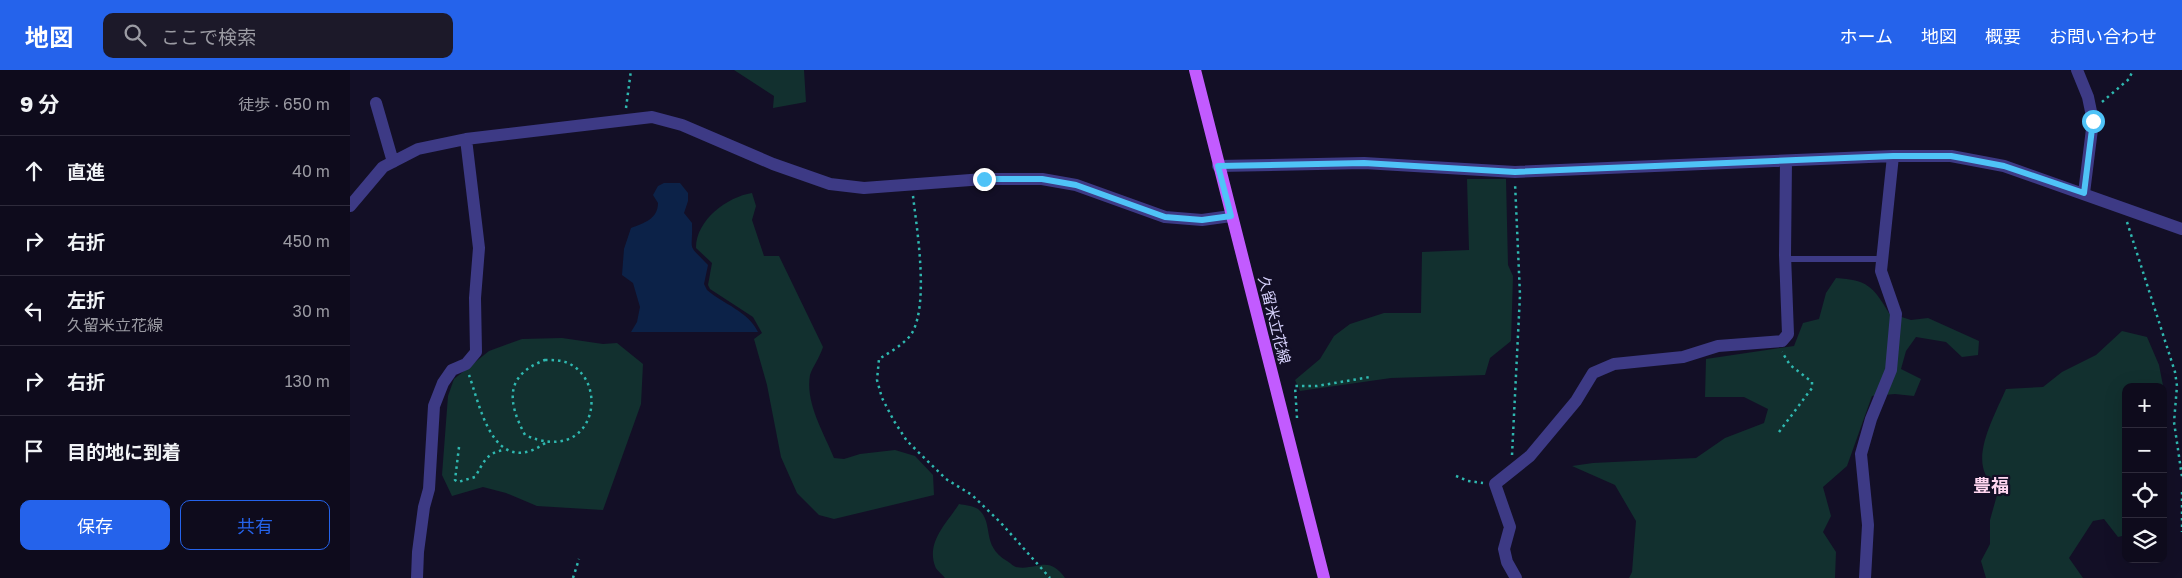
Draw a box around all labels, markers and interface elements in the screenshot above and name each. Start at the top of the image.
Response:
search box [103,13,453,58]
icon: search [121,21,149,49]
text: 地図 [25,22,73,51]
text: ここで検索 [161,25,256,48]
text: ホーム [1840,25,1893,47]
text: 地図 [1921,25,1957,47]
text: 概要 [1985,25,2021,47]
text: お問い合わせ [2049,25,2157,47]
text: 9 分 [20,91,60,117]
text: 徒歩 · 650 m [238,94,330,114]
route start [2082,110,2105,133]
icon: ahead [20,157,48,185]
text: 直進 [67,160,105,183]
text: 40 m [292,161,330,181]
route end [973,168,996,191]
icon: right [20,227,48,255]
text: 右折 [67,230,105,253]
text: 450 m [283,231,330,251]
street label: 久留米立花線 [1255,274,1295,366]
text: 左折 [67,288,105,311]
icon: left [20,297,48,325]
text: 30 m [293,301,330,321]
text: 久留米立花線 [67,315,163,335]
icon: right [20,367,48,395]
text: 右折 [67,370,105,393]
text: 130 m [285,371,330,391]
map controls [2122,383,2167,563]
button: + [2122,383,2167,428]
button: − [2122,428,2167,473]
icon: arrive [20,437,48,465]
text: 目的地に到着 [67,440,181,463]
button: locate [2122,473,2167,518]
district label: 豊福 [1973,474,2009,496]
button: 保存 [20,500,170,550]
button: 共有 [180,500,330,550]
button: layers [2122,518,2167,563]

